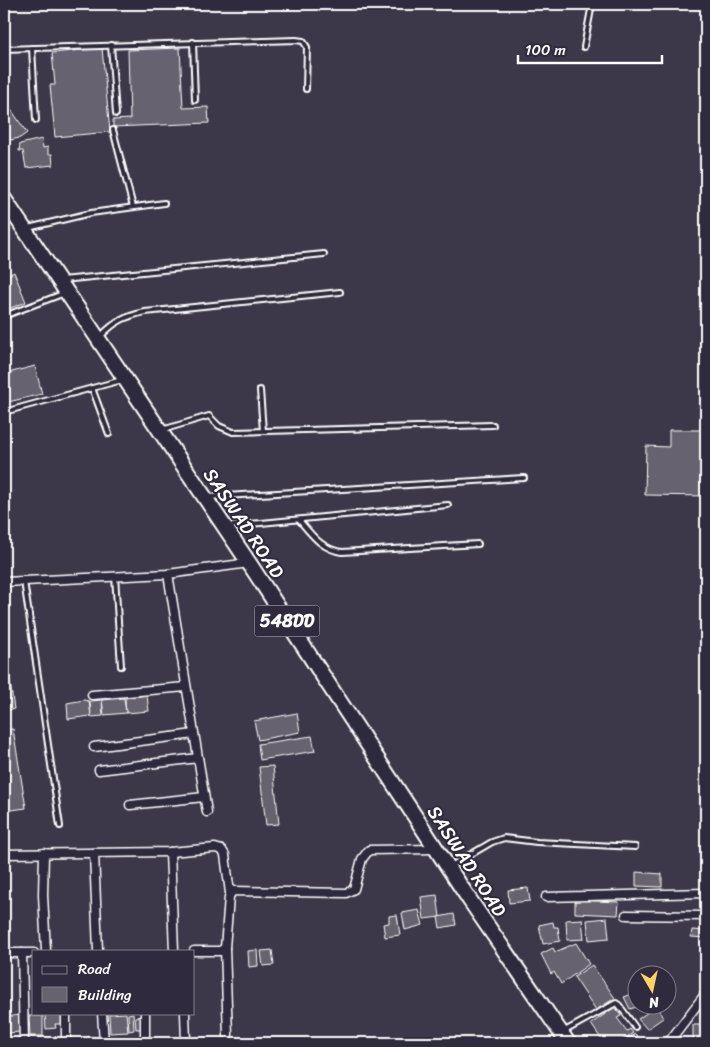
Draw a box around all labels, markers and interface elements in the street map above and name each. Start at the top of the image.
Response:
scale bar [518,32,661,64]
text: 100 m [525,37,566,63]
street label: SASWAD ROAD [195,461,294,586]
road number: 548DD [254,606,320,636]
street label: SASWAD ROAD [418,798,516,924]
legend [32,950,195,1014]
text: Road [78,956,111,982]
north arrow [628,964,678,1014]
text: Building [78,982,132,1008]
text: N [647,989,662,1015]

